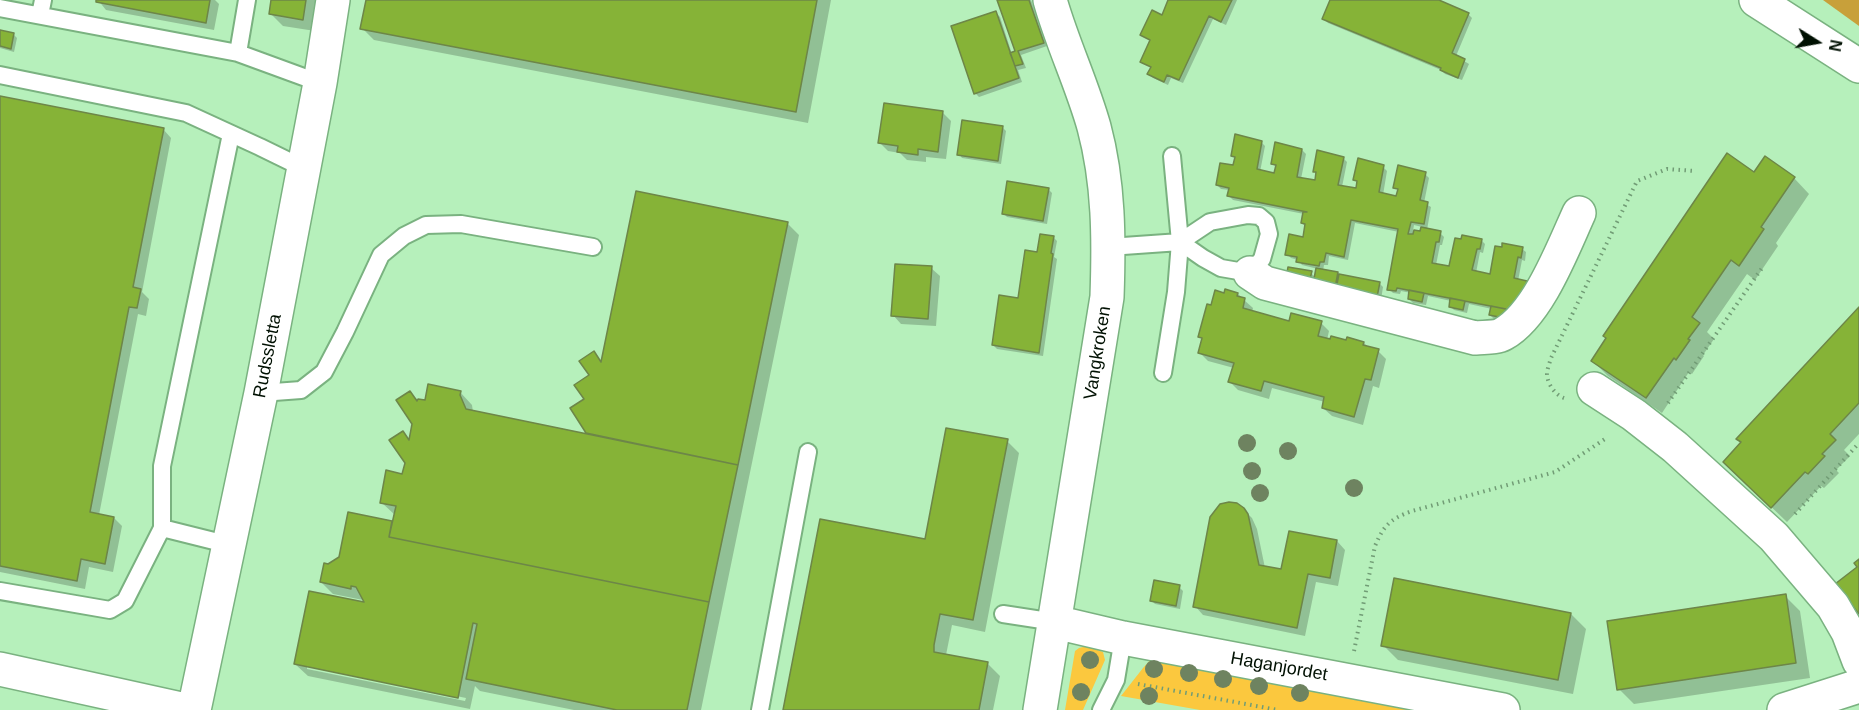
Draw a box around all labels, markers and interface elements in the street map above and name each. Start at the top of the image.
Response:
north arrow [1787,12,1847,72]
text: N [1826,38,1845,53]
street label: Vangkroken [1080,305,1116,401]
street label: Rudssletta [249,312,287,400]
street label: Haganjordet [1229,648,1329,686]

